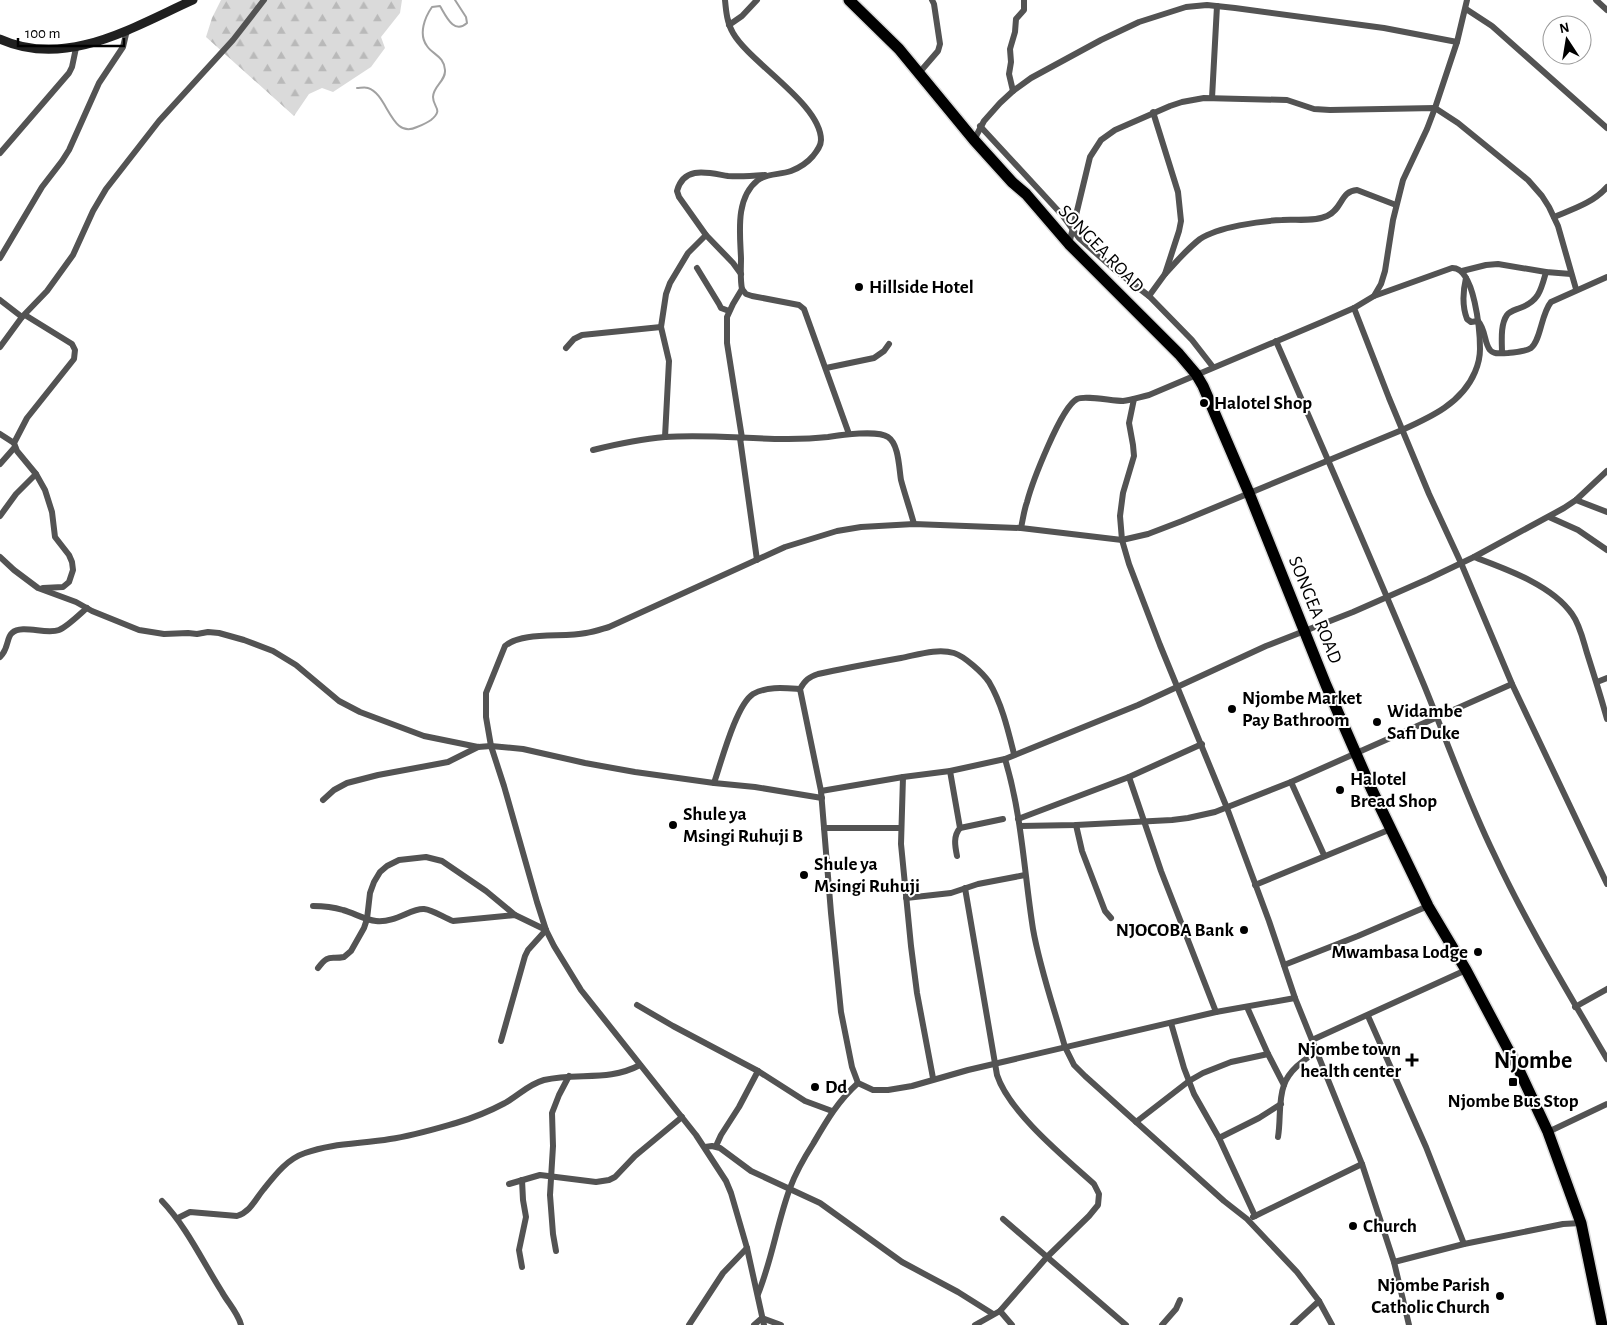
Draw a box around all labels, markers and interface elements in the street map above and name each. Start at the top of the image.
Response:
scale bar [18,15,124,47]
north arrow [1542,15,1592,65]
text: N [1558,20,1571,36]
text: 100 m [25,26,60,41]
street label: SONGEA ROAD [1055,201,1147,297]
place label: Hillside Hotel [869,278,974,297]
marker: Hillside Hotel [853,281,865,293]
place label: Halotel Shop [1214,394,1312,413]
marker: Halotel Shop [1198,397,1210,409]
street label: SONGEA ROAD [1285,554,1345,666]
place label: Njombe Market Pay Bathroom [1242,689,1362,730]
place label: Widambe Safi Duke [1387,702,1462,743]
marker: Njombe Market Pay Bathroom [1226,703,1238,715]
marker: Widambe Safi Duke [1371,716,1383,728]
place label: Halotel Bread Shop [1350,770,1437,811]
marker: Halotel Bread Shop [1334,784,1346,796]
place label: Shule ya Msingi Ruhuji B [683,805,803,846]
marker: Shule ya Msingi Ruhuji B [667,819,679,831]
place label: Shule ya Msingi Ruhuji [814,855,920,896]
marker: Shule ya Msingi Ruhuji [798,869,810,881]
place label: NJOCOBA Bank [1116,921,1235,940]
marker: NJOCOBA Bank [1238,924,1250,936]
place label: Mwambasa Lodge [1332,943,1468,962]
marker: Mwambasa Lodge [1472,946,1484,958]
place label: Njombe town health center [1297,1040,1401,1081]
district label: Njombe [1494,1049,1572,1073]
marker: Njombe town health center [1405,1053,1419,1067]
marker: Njombe Bus Stop [1507,1076,1519,1088]
place label: Dd [825,1078,847,1097]
marker: Dd [809,1081,821,1093]
place label: Njombe Bus Stop [1447,1092,1579,1111]
place label: Church [1363,1217,1417,1236]
marker: Church [1347,1220,1359,1232]
place label: Njombe Parish Catholic Church [1371,1276,1490,1317]
marker: Njombe Parish Catholic Church [1494,1290,1506,1302]

